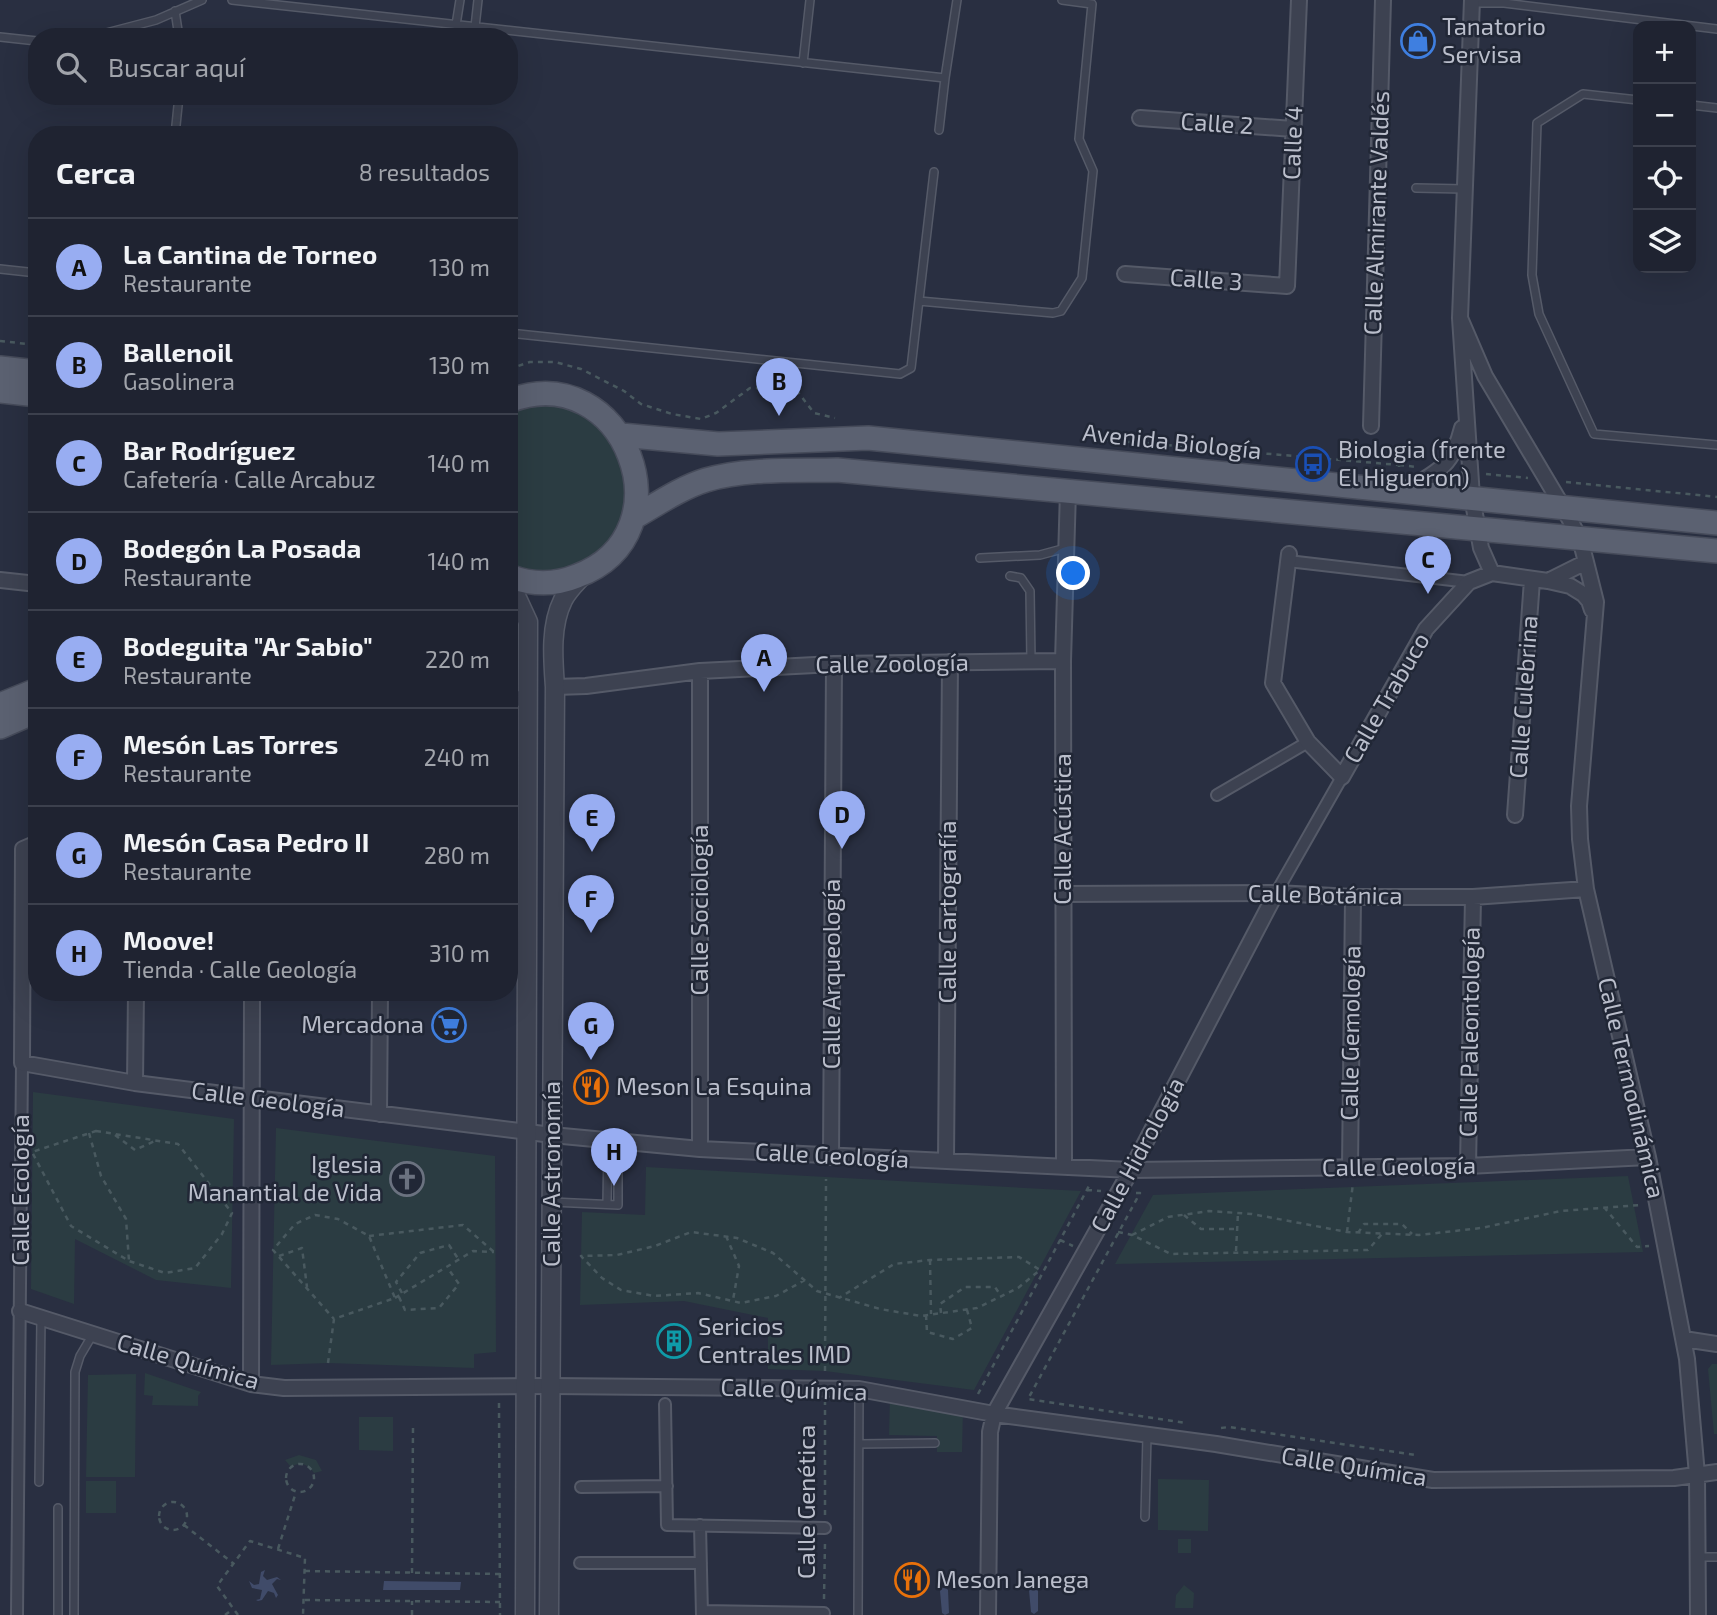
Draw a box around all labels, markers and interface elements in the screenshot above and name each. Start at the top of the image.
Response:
place label: Tanatorio Servisa [1442,11,1546,68]
map controls [1633,21,1696,273]
button: + [1633,21,1696,84]
shop icon: Tanatorio Servisa [1399,22,1437,60]
search box [28,28,518,105]
icon: search [52,48,90,86]
text: Buscar aquí [108,51,245,82]
button: − [1633,84,1696,147]
street label: Calle Almirante Valdés [1357,90,1394,336]
street label: Calle 2 [1180,105,1254,140]
street label: Calle 4 [1276,105,1307,180]
button: locate [1633,147,1696,210]
text: Cerca [56,154,136,190]
text: 8 resultados [359,158,490,186]
button: layers [1633,210,1696,273]
text: La Cantina de Torneo [123,238,377,269]
text: A [71,253,87,281]
text: 130 m [429,253,490,281]
street label: Calle 3 [1169,262,1243,296]
text: Restaurante [123,269,252,297]
text: Ballenoil [123,336,233,367]
text: B [72,351,86,379]
text: 130 m [429,351,490,379]
pin: B [756,358,802,416]
text: Gasolinera [123,367,235,395]
street label: Avenida Biología [1081,417,1263,464]
text: Bar Rodríguez [123,434,295,465]
place label: Biologia (frente El Higueron) [1338,434,1506,491]
bus stop icon: Biologia (frente El Higueron) [1294,445,1332,483]
text: C [72,449,86,477]
text: 140 m [428,449,490,477]
text: Cafetería · Calle Arcabuz [123,465,375,493]
text: Bodegón La Posada [123,532,361,563]
pin: C [1405,536,1451,594]
text: D [71,547,87,575]
text: 140 m [428,547,490,575]
your location [1056,556,1090,590]
text: Restaurante [123,563,252,591]
street label: Calle Culebrina [1502,615,1543,779]
street label: Calle Trabuco [1337,627,1435,768]
text: Bodeguita "Ar Sabio" [123,630,373,661]
pin: A [741,634,787,692]
text: E [72,645,86,673]
text: 220 m [425,645,490,673]
street label: Calle Zoología [815,647,969,678]
text: Restaurante [123,661,252,689]
text: Mesón Las Torres [123,728,338,759]
text: F [73,743,85,771]
text: 240 m [424,743,490,771]
street label: Calle Acústica [1047,753,1076,905]
text: Restaurante [123,759,252,787]
pin: D [819,791,865,849]
pin: E [569,794,615,852]
street label: Calle Cartografía [932,820,961,1004]
street label: Calle Sociología [684,824,713,996]
text: Mesón Casa Pedro II [123,826,369,857]
text: G [72,841,86,869]
text: 280 m [424,841,490,869]
text: Restaurante [123,857,252,885]
pin: F [568,875,614,933]
street label: Calle Botánica [1247,878,1403,909]
street label: Calle Arqueología [816,879,845,1069]
text: Moove! [123,924,214,955]
street label: Calle Paleontología [1452,927,1485,1137]
text: H [71,939,87,967]
text: 310 m [429,939,490,967]
street label: Calle Gemología [1333,945,1366,1121]
text: Tienda · Calle Geología [123,955,357,983]
street label: Calle Termodinámica [1593,974,1672,1201]
pin: G [568,1002,614,1060]
supermarket icon: Mercadona [430,1006,468,1044]
place label: Mercadona [301,1009,424,1038]
restaurant icon: Meson La Esquina [572,1068,610,1106]
place label: Meson La Esquina [616,1071,812,1100]
street label: Calle Hidrología [1084,1072,1190,1237]
street label: Calle Geología [190,1075,347,1122]
street label: Calle Astronomía [536,1081,565,1267]
street label: Calle Ecología [5,1114,34,1266]
pin: H [591,1128,637,1186]
street label: Calle Geología [754,1136,910,1173]
place label: Iglesia Manantial de Vida [188,1149,382,1206]
street label: Calle Geología [1322,1150,1476,1181]
church icon: Iglesia Manantial de Vida [388,1160,426,1198]
place label: Sericios Centrales IMD [698,1311,851,1368]
building icon: Sericios Centrales IMD [655,1322,693,1360]
street label: Calle Química [114,1326,263,1395]
street label: Calle Química [720,1371,868,1406]
street label: Calle Genética [791,1425,820,1579]
street label: Calle Química [1279,1440,1429,1491]
restaurant icon: Meson Janega [893,1561,931,1599]
place label: Meson Janega [936,1564,1089,1593]

